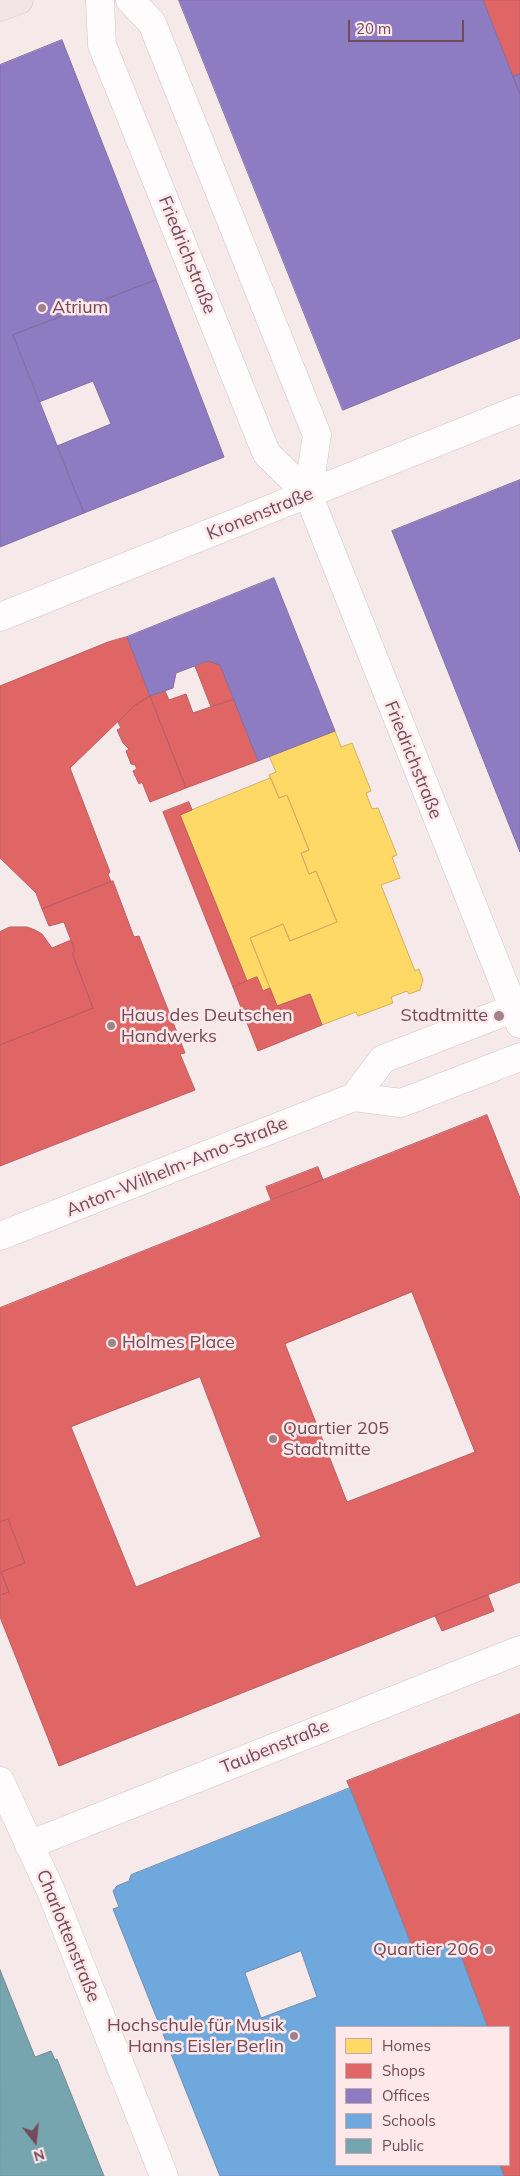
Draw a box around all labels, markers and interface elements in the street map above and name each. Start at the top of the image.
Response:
scale bar [350,10,466,42]
text: 20 m [356,19,391,38]
street label: Friedrichstraße [154,193,220,317]
place label: Atrium [52,297,108,319]
marker: Atrium [36,302,48,314]
street label: Kronenstraße [204,483,316,545]
street label: Friedrichstraße [380,698,446,822]
place label: Haus des Deutschen Handwerks [121,1005,292,1048]
place label: Stadtmitte [400,1005,488,1027]
marker: Stadtmitte [492,1009,506,1023]
marker: Haus des Deutschen Handwerks [105,1020,117,1032]
street label: Anton-Wilhelm-Amo-Straße [63,1113,291,1221]
place label: Holmes Place [122,1332,235,1354]
marker: Holmes Place [106,1337,118,1349]
place label: Quartier 205 Stadtmitte [283,1418,389,1460]
marker: Quartier 205 Stadtmitte [267,1433,279,1445]
street label: Taubenstraße [217,1715,333,1779]
street label: Charlottenstraße [32,1867,104,2005]
place label: Quartier 206 [373,1939,479,1961]
marker: Quartier 206 [483,1944,495,1956]
place label: Hochschule für Musik Hanns Eisler Berlin [107,2015,284,2058]
legend [335,2026,510,2166]
marker: Hochschule für Musik Hanns Eisler Berlin [288,2030,300,2042]
text: Homes [382,2036,431,2055]
text: Shops [382,2061,425,2080]
text: Offices [382,2086,430,2105]
text: Schools [382,2111,436,2130]
north arrow [10,2116,60,2166]
text: Public [382,2136,424,2155]
text: N [32,2145,47,2166]

